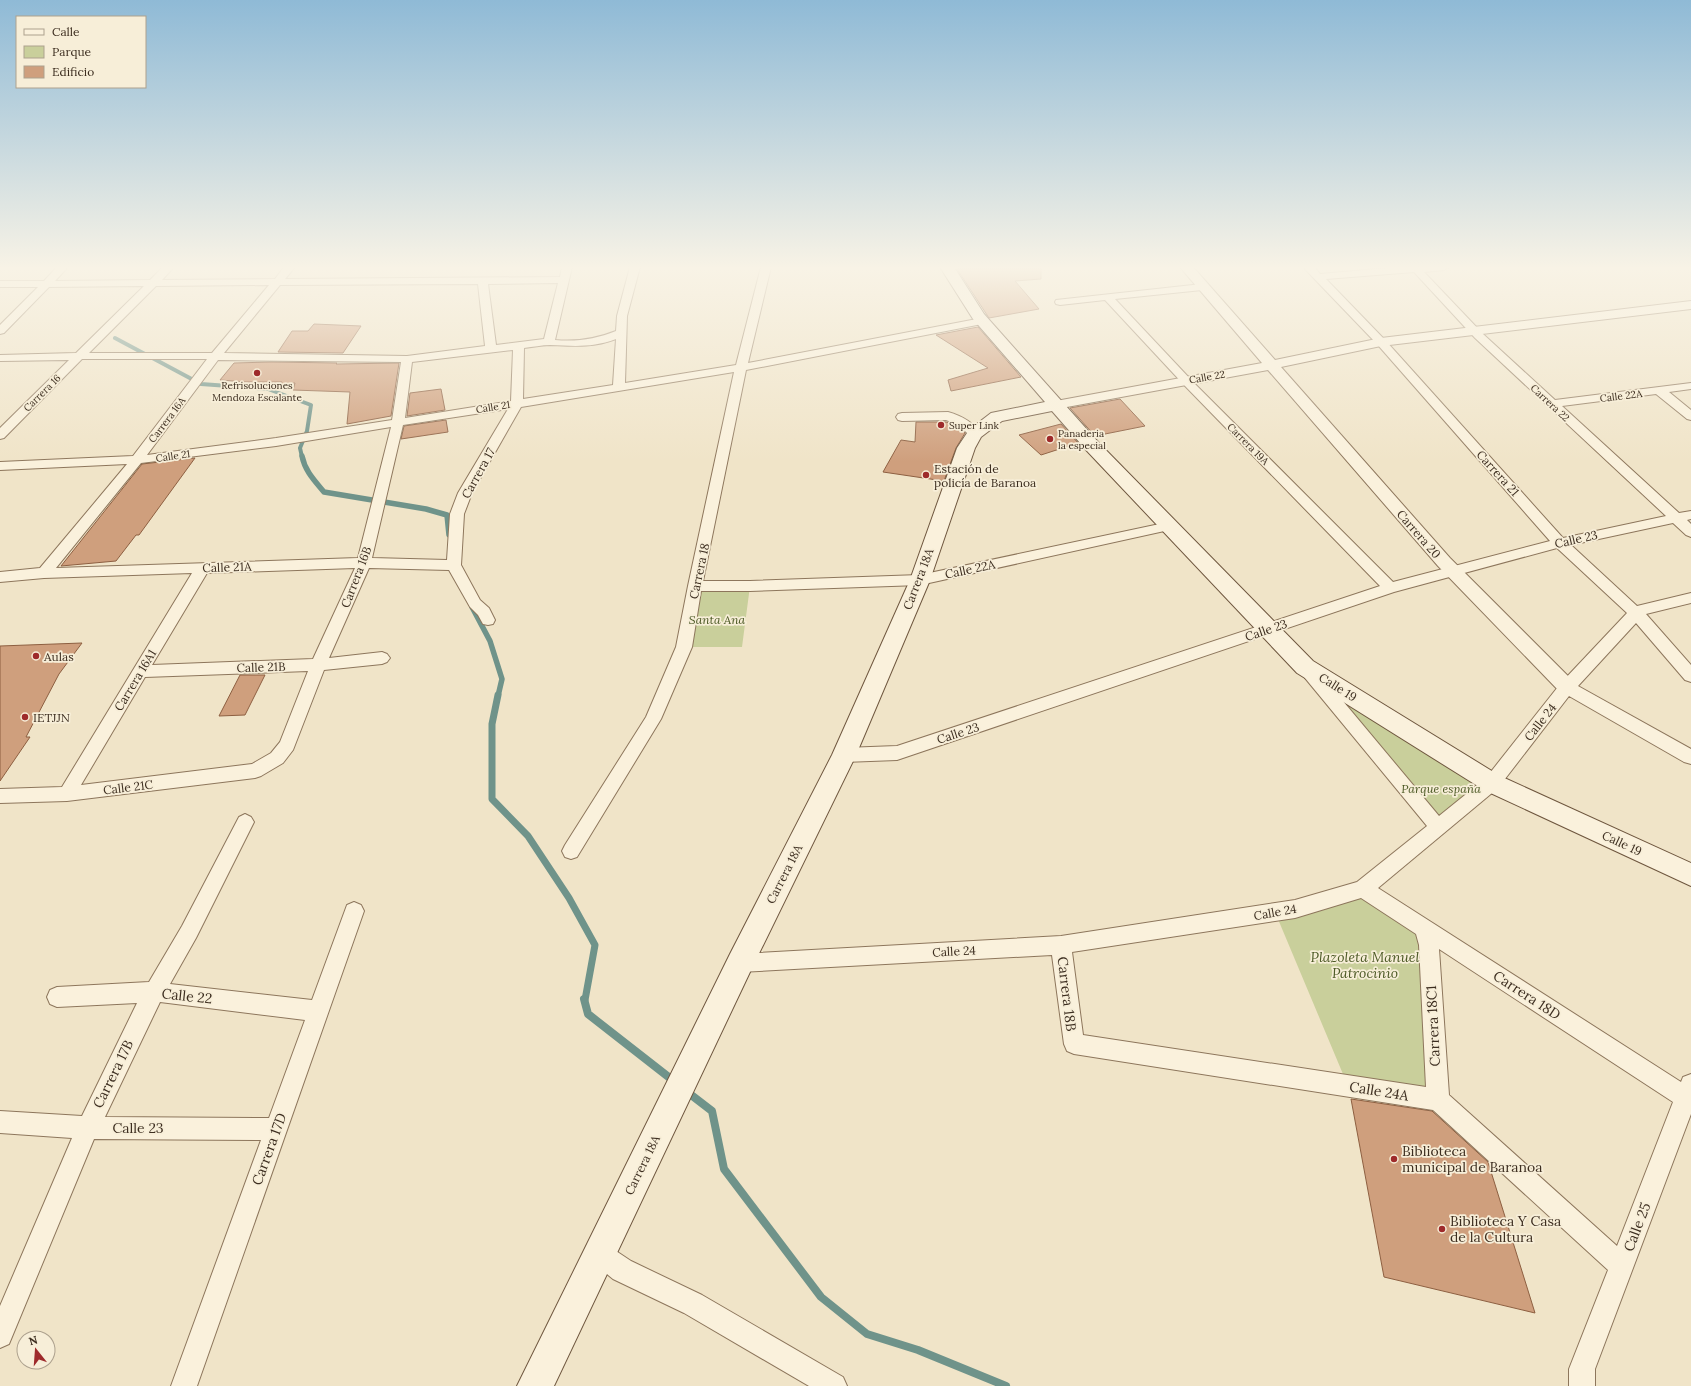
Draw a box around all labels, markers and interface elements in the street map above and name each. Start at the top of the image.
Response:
legend [16,16,146,88]
text: Calle [52,24,80,39]
text: Parque [52,44,92,59]
text: Edificio [52,64,94,79]
street label: Calle 22 [1188,367,1226,387]
marker: Refrisoluciones Mendoza Escalante [252,368,262,378]
street label: Carrera 16 [21,371,64,414]
place label: Refrisoluciones Mendoza Escalante [212,379,302,404]
street label: Carrera 22 [1528,382,1572,424]
street label: Calle 22A [1599,387,1644,405]
street label: Carrera 16A [146,394,189,445]
street label: Calle 21 [475,398,511,416]
place label: Super Link [949,419,1000,432]
marker: Super Link [936,420,946,430]
street label: Carrera 19A [1224,420,1272,468]
place label: Panaderia la especial [1058,427,1106,452]
marker: Panaderia la especial [1045,434,1055,444]
street label: Carrera 17 [458,445,498,501]
street label: Calle 21 [155,447,191,465]
street label: Carrera 21 [1473,447,1523,499]
place label: Estación de policía de Baranoa [934,461,1036,490]
marker: Estación de policía de Baranoa [921,470,931,480]
street label: Carrera 20 [1394,507,1444,561]
street label: Calle 23 [1553,527,1599,551]
street label: Carrera 18 [686,541,712,600]
street label: Carrera 16B [337,544,375,610]
street label: Carrera 18A [899,546,937,612]
street label: Calle 22A [943,556,997,582]
street label: Calle 21A [202,559,252,575]
park label: Santa Ana [689,612,746,627]
street label: Calle 23 [1243,616,1289,644]
street label: Carrera 16A1 [111,647,159,713]
place label: Aulas [43,649,74,664]
marker: Aulas [31,651,41,661]
street label: Calle 21B [236,659,286,675]
street label: Calle 19 [1316,669,1360,705]
street label: Calle 24 [1521,700,1560,744]
place label: IETJJN [33,710,70,725]
marker: IETJJN [20,712,30,722]
street label: Calle 23 [935,719,981,747]
street label: Calle 21C [102,776,154,797]
park label: Parque españa [1401,781,1481,796]
street label: Calle 19 [1600,827,1644,859]
street label: Carrera 18A [763,841,806,906]
street label: Calle 24 [1252,901,1298,923]
street label: Calle 24 [932,942,977,960]
park label: Plazoleta Manuel Patrocinio [1311,948,1419,982]
street label: Carrera 18B [1053,956,1081,1033]
street label: Carrera 18D [1490,967,1564,1023]
street label: Calle 22 [161,984,213,1008]
street label: Carrera 18C1 [1422,985,1444,1067]
street label: Carrera 17B [89,1037,137,1111]
street label: Calle 24A [1348,1077,1410,1105]
street label: Carrera 17D [248,1110,290,1188]
street label: Calle 23 [112,1119,164,1137]
street label: Carrera 18A [621,1132,663,1197]
place label: Biblioteca municipal de Baranoa [1402,1142,1542,1176]
marker: Biblioteca municipal de Baranoa [1389,1154,1399,1164]
street label: Calle 25 [1619,1200,1655,1254]
place label: Biblioteca Y Casa de la Cultura [1450,1212,1561,1246]
marker: Biblioteca Y Casa de la Cultura [1437,1224,1447,1234]
north arrow [16,1330,56,1370]
text: N [27,1332,40,1348]

